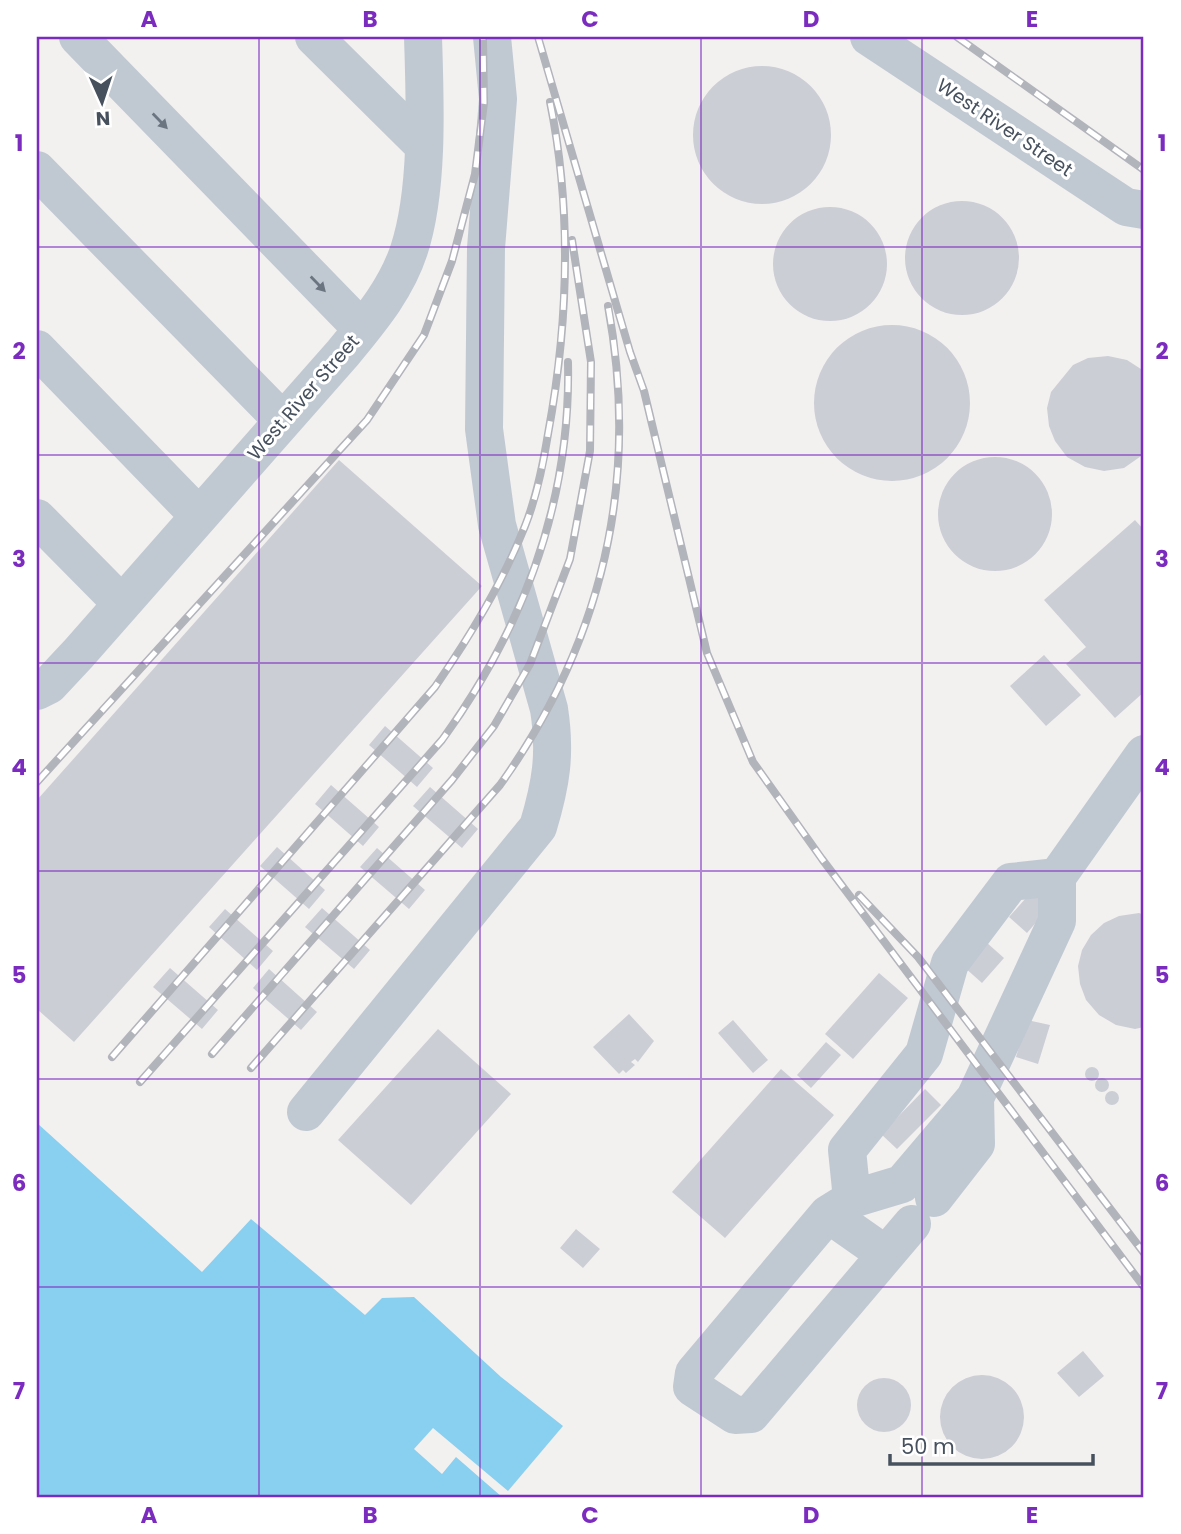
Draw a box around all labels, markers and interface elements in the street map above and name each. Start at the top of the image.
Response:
text: A [141,3,158,35]
text: B [362,3,378,35]
text: C [581,3,599,35]
text: D [803,3,819,35]
text: E [1026,3,1038,35]
north arrow [66,66,136,136]
street label: West River Street [931,72,1078,183]
text: N [95,105,111,132]
one-way arrow [151,112,167,129]
text: 1 [15,127,23,159]
text: 1 [1158,127,1166,159]
one-way arrow [310,275,326,292]
street label: West River Street [241,329,366,466]
text: 2 [12,335,26,367]
text: 2 [1155,335,1169,367]
text: 3 [12,543,26,575]
text: 3 [1155,543,1169,575]
text: 4 [11,751,27,783]
text: 4 [1154,751,1170,783]
text: 5 [12,959,26,991]
text: 5 [1155,959,1169,991]
text: 6 [12,1167,26,1199]
text: 6 [1155,1167,1169,1199]
text: 7 [13,1375,25,1407]
text: 7 [1156,1375,1168,1407]
scale bar [890,1422,1094,1466]
text: 50 m [901,1432,955,1461]
text: A [141,1499,158,1531]
text: B [362,1499,378,1531]
text: C [581,1499,599,1531]
text: D [803,1499,819,1531]
text: E [1026,1499,1038,1531]

